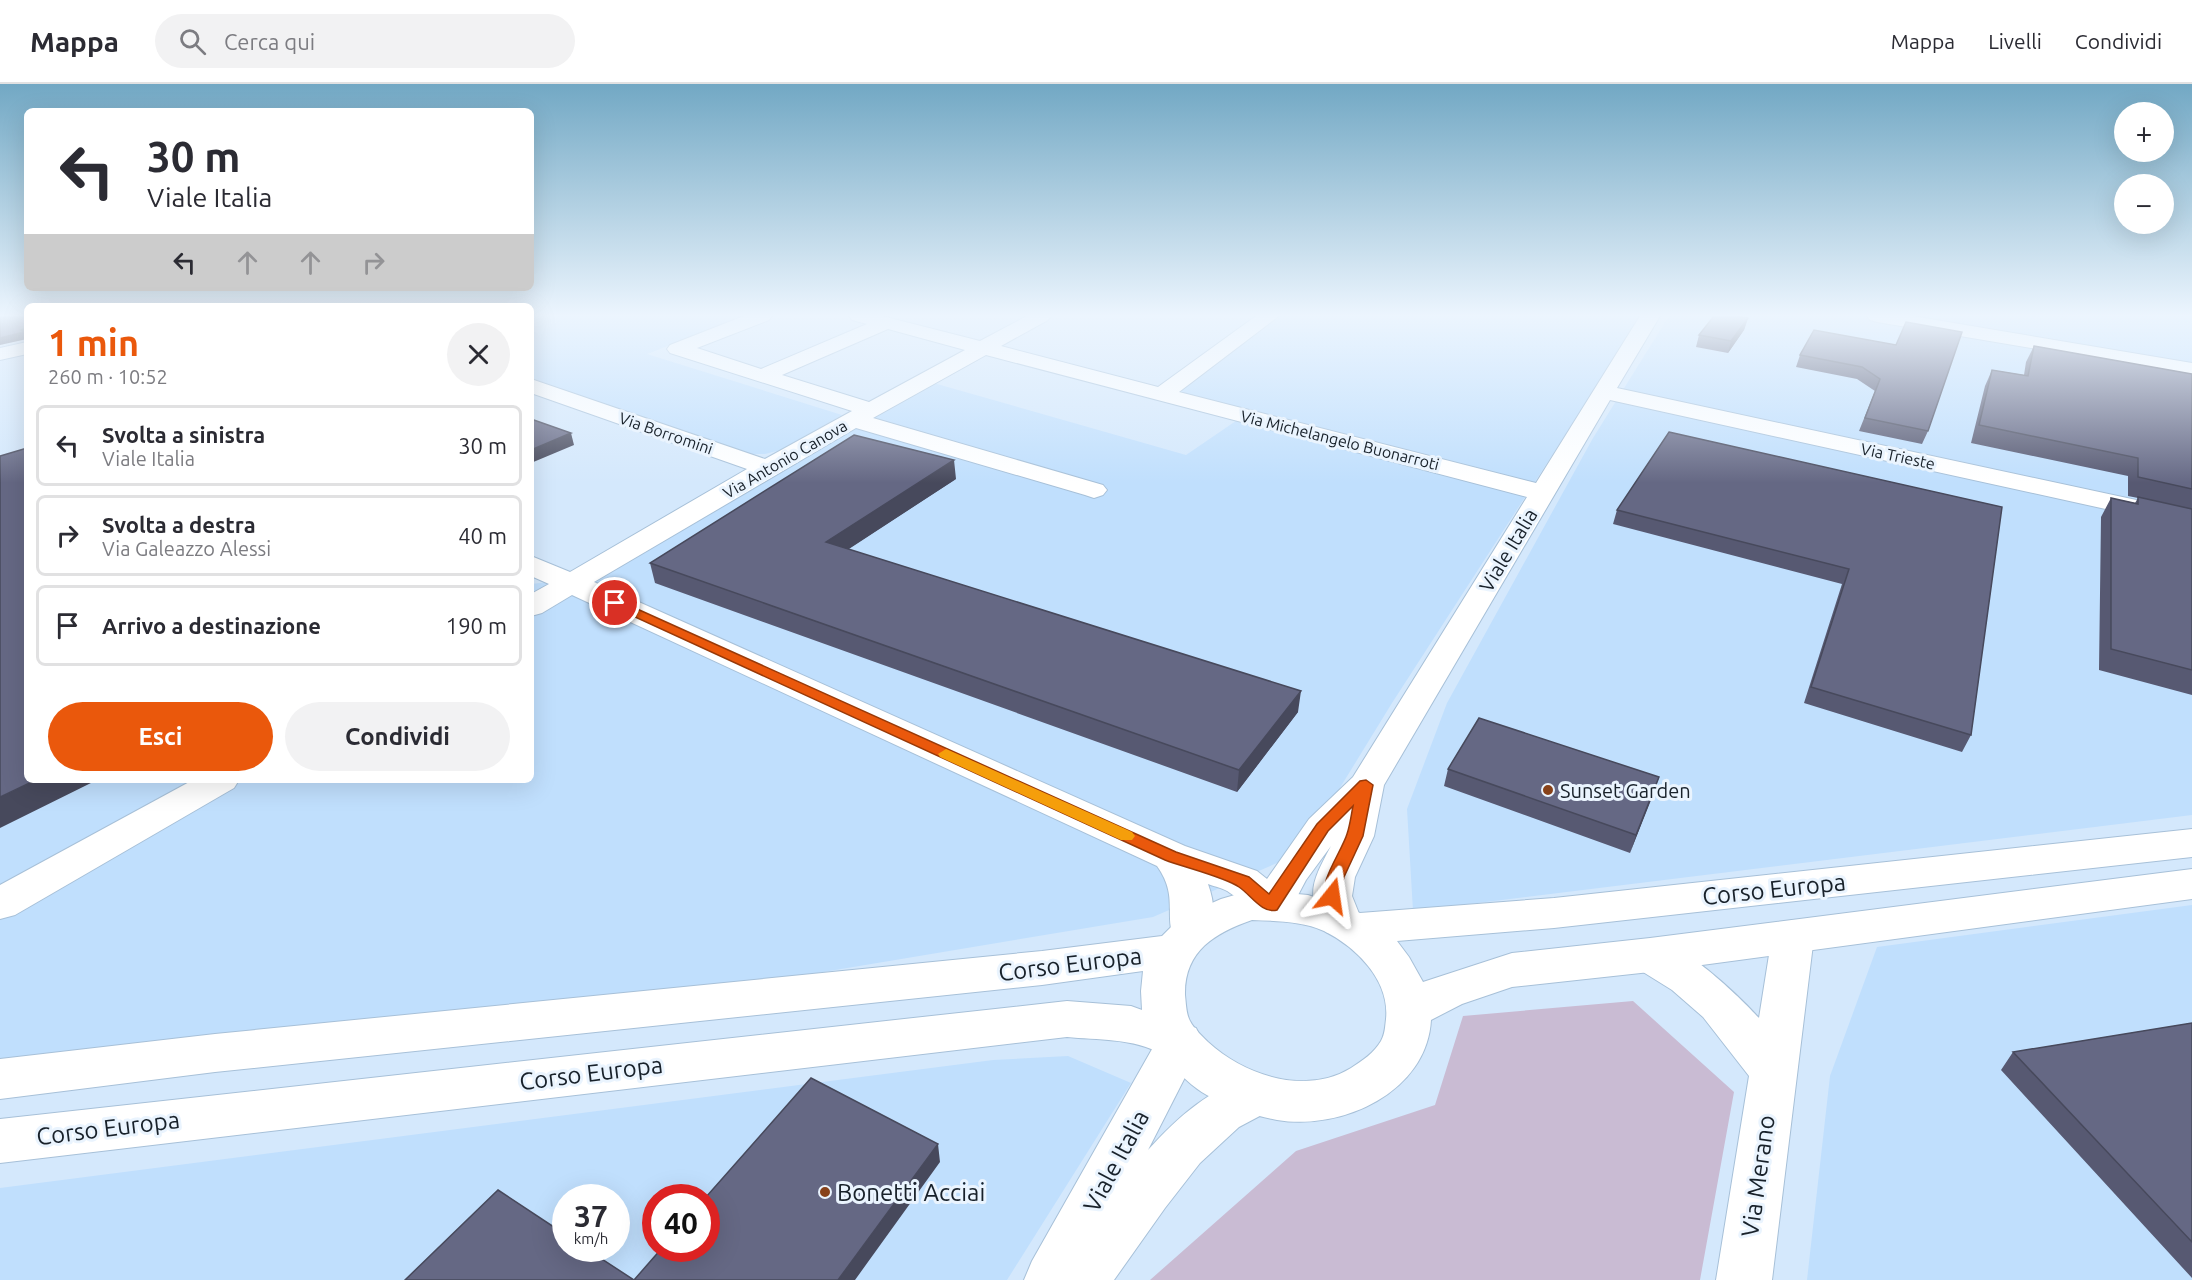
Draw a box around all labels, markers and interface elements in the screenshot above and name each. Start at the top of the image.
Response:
search box [155,14,575,68]
icon: search [176,25,209,58]
text: Mappa [30,26,119,57]
text: Cerca qui [224,29,315,54]
text: Mappa [1891,29,1955,53]
text: Livelli [1988,29,2042,53]
text: Condividi [2075,29,2162,53]
map controls [2114,102,2174,234]
button: + [2114,102,2174,162]
icon: left [48,132,126,210]
text: 30 m [147,133,241,180]
button: − [2114,174,2174,234]
text: Viale Italia [147,182,272,212]
icon: left [168,246,201,279]
icon: ahead [231,246,264,279]
icon: ahead [294,246,327,279]
icon: right [357,246,390,279]
text: 1 min [48,322,139,363]
button: close [447,323,510,386]
text: 260 m · 10:52 [48,365,168,388]
street label: Via Michelangelo Buonarroti [1239,407,1441,473]
street label: Via Borromini [617,409,715,457]
street label: Via Antonio Canova [720,416,850,502]
text: Svolta a sinistra [102,422,265,447]
icon: left [51,429,84,462]
text: 30 m [458,433,507,458]
street label: Via Trieste [1859,439,1937,473]
text: Viale Italia [102,447,195,470]
street label: Viale Italia [1474,504,1542,596]
text: Svolta a destra [102,512,256,537]
icon: right [51,519,84,552]
text: 40 m [458,523,507,548]
text: Via Galeazzo Alessi [102,537,271,560]
pin [589,577,640,628]
icon: arrive [598,586,631,619]
icon: arrive [51,609,84,642]
text: Arrivo a destinazione [102,613,321,638]
text: 190 m [446,613,507,638]
button: Esci [48,702,273,771]
button: Condividi [285,702,510,771]
place label: Sunset Garden [1560,779,1691,802]
marker: Sunset Garden [1541,783,1555,797]
position arrow [1300,864,1364,928]
street label: Corso Europa [1701,868,1847,910]
street label: Corso Europa [997,942,1143,986]
street label: Corso Europa [518,1051,664,1095]
street label: Viale Italia [1078,1105,1154,1217]
street label: Corso Europa [35,1106,181,1150]
street label: Via Merano [1736,1113,1780,1239]
place label: Bonetti Acciai [837,1179,985,1206]
speed limit sign: 40 [642,1184,720,1262]
marker: Bonetti Acciai [818,1185,832,1199]
text: 37 [574,1199,608,1233]
text: km/h [574,1230,608,1247]

